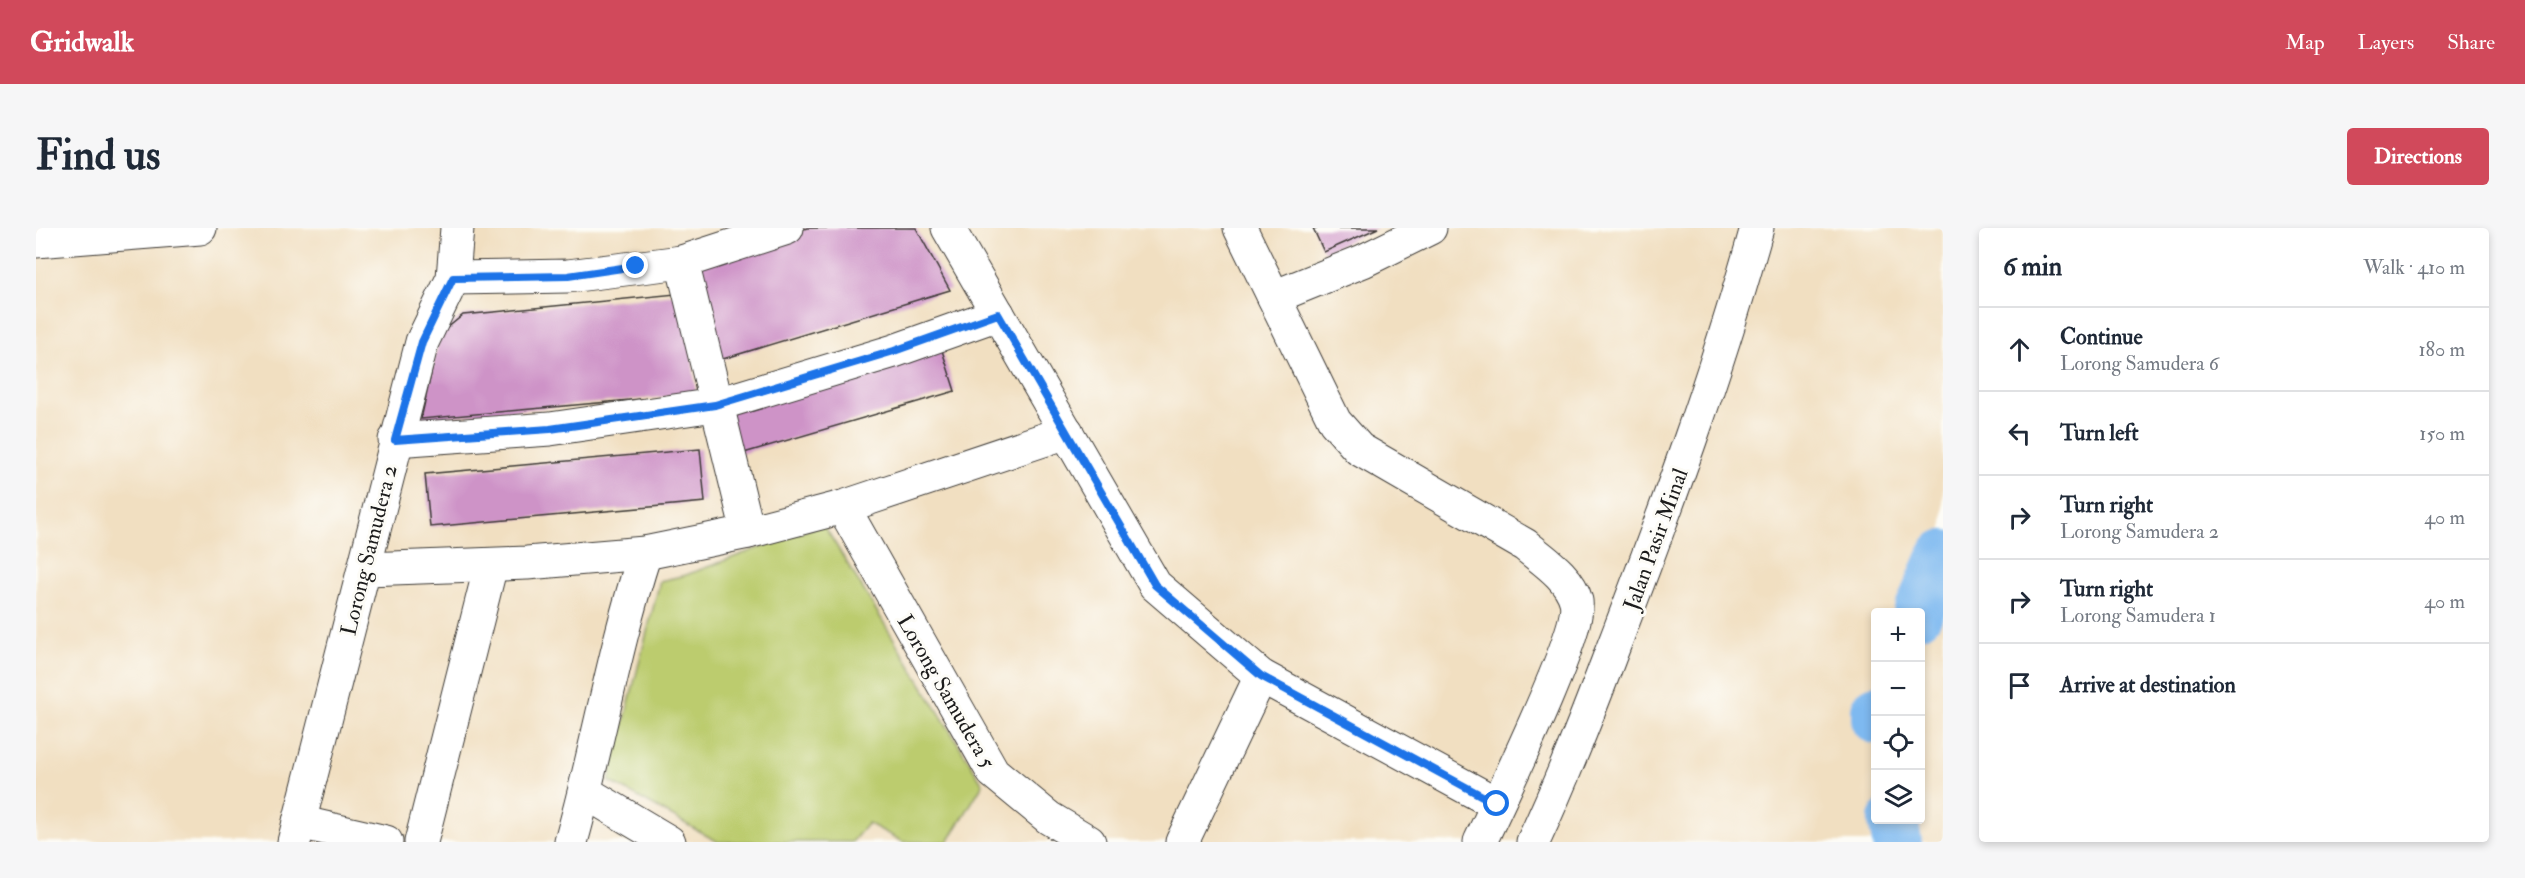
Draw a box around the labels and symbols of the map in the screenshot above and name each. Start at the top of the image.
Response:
route end [622,252,648,278]
street label: Lorong Samudera 2 [334,462,404,638]
street label: Jalan Pasir Minal [1617,464,1695,615]
street label: Lorong Samudera 5 [891,609,1002,774]
route start [1483,790,1509,816]

